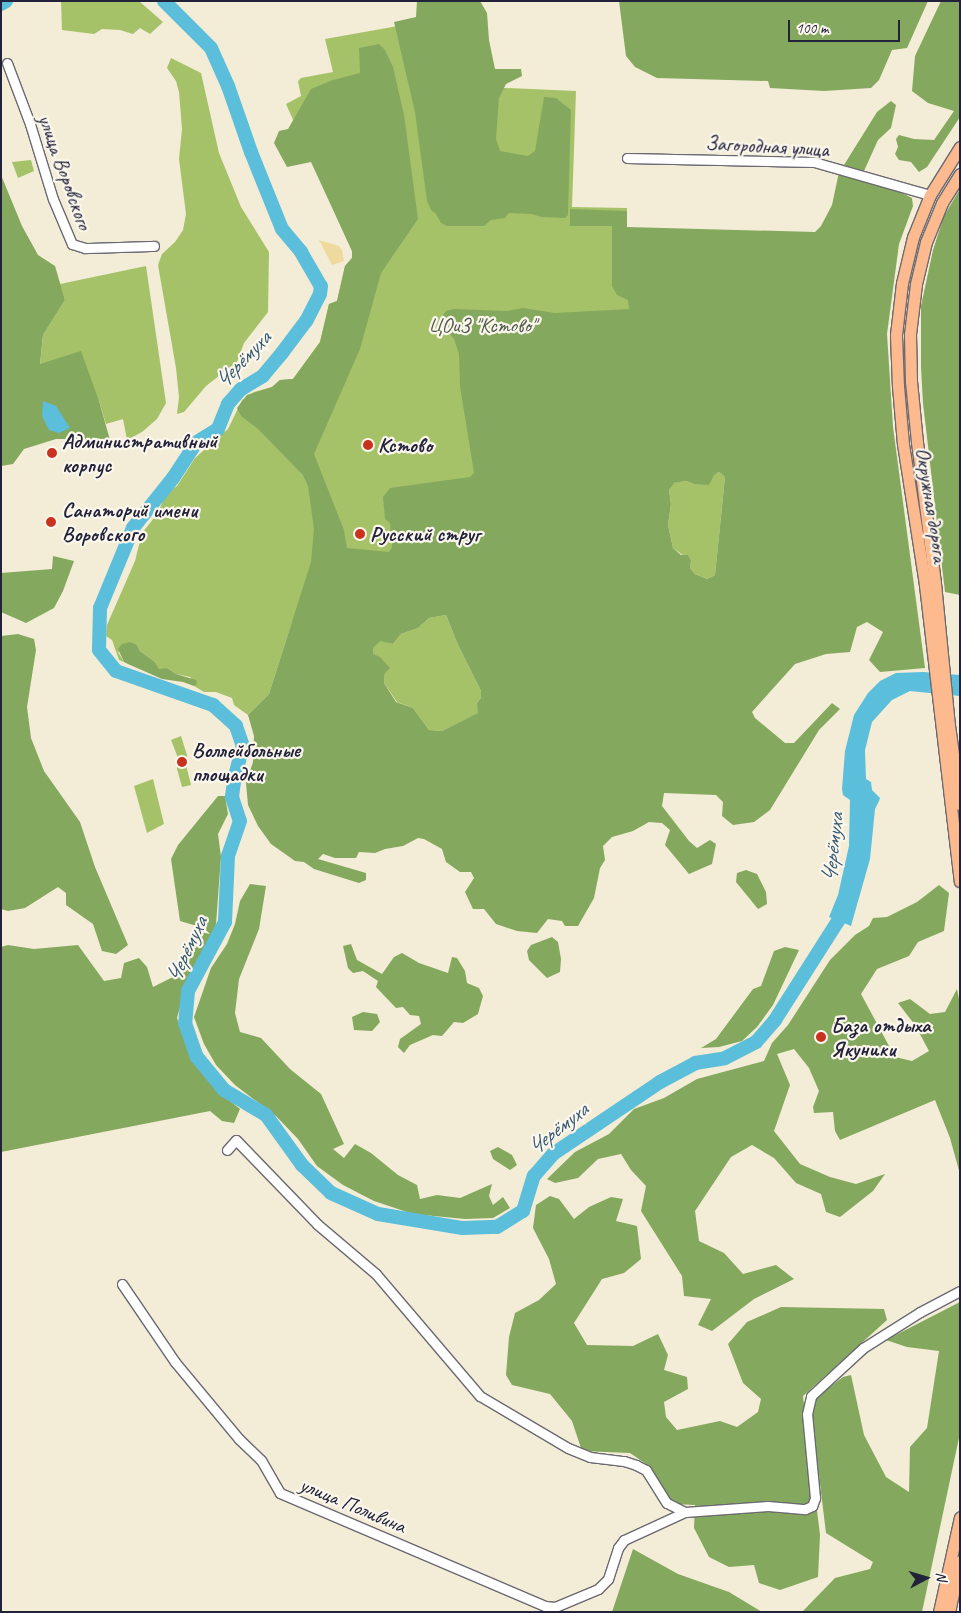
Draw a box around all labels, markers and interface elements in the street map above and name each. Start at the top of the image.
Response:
scale bar [791,10,904,42]
text: 100 m [796,19,828,38]
street label: улица Воровского [32,111,98,233]
street label: Загородная улица [703,130,831,162]
park label: ЦОиЗ "Кстово" [428,312,536,338]
water label: Черёмуха [209,326,277,394]
place label: Административный корпус [62,428,217,478]
place label: Кстово [378,432,432,458]
marker: Кстово [362,439,374,451]
street label: Окружная дорога [910,446,954,564]
marker: Административный корпус [46,447,58,459]
place label: Санаторий имени Воровского [62,497,197,547]
marker: Санаторий имени Воровского [44,515,58,529]
place label: Русский струг [370,521,480,547]
marker: Русский струг [354,528,366,540]
place label: Воллейбольные площадки [192,737,300,787]
marker: Воллейбольные площадки [176,756,188,768]
water label: Черёмуха [816,812,850,884]
water label: Черёмуха [160,913,214,987]
place label: База отдыха Якуники [831,1012,927,1062]
marker: База отдыха Якуники [815,1031,827,1043]
water label: Черёмуха [522,1097,594,1161]
street label: улица Поливина [296,1471,410,1539]
north arrow [901,1553,951,1603]
text: N [933,1571,950,1582]

